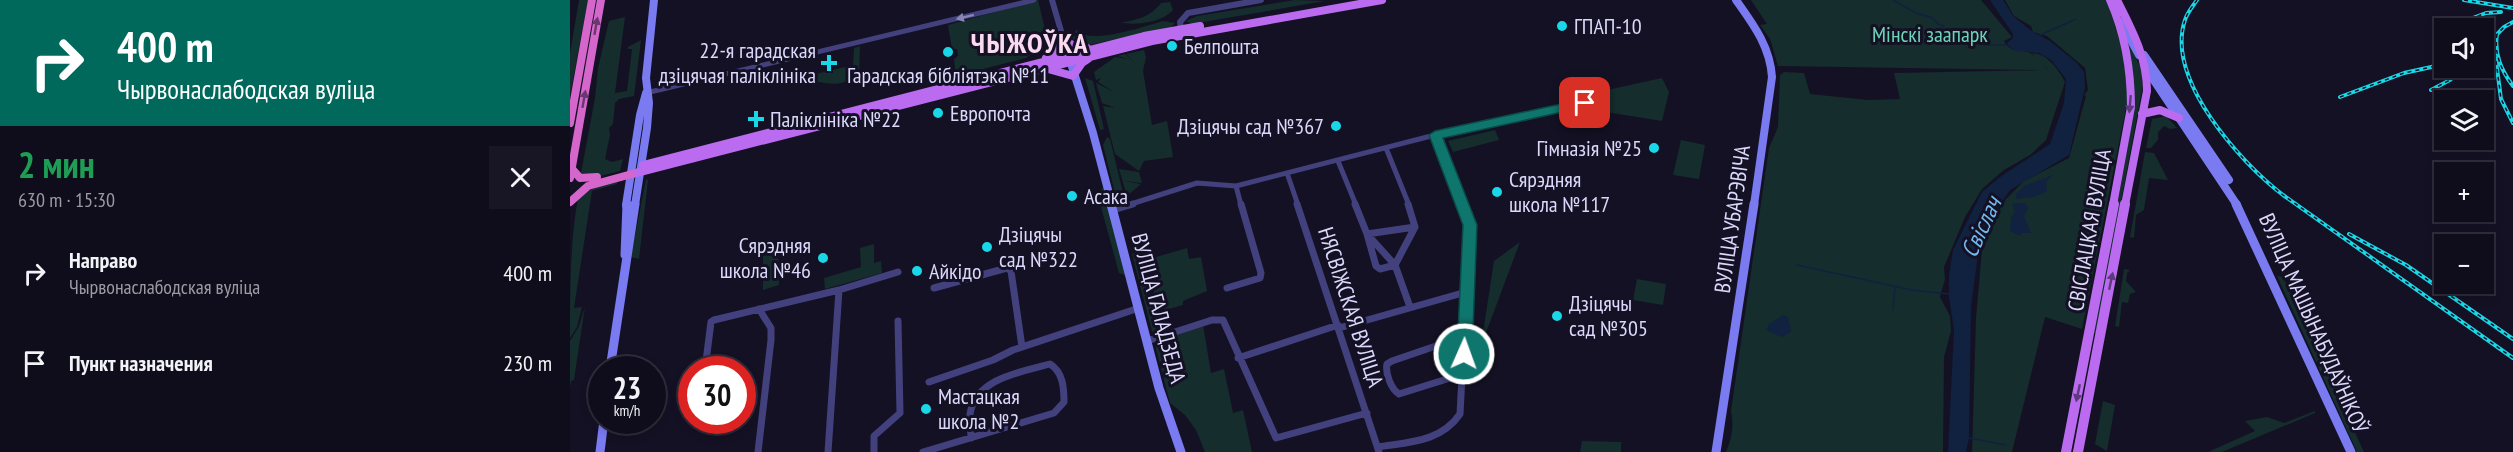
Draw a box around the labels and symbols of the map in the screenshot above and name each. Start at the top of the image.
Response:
place label: ГПАП-10 [1574,12,1642,40]
one-way arrow [956,13,974,23]
one-way arrow [592,17,601,36]
marker: ГПАП-10 [1555,19,1569,33]
park label: Мінскі заапарк [1872,20,1988,48]
district label: ЧЫЖОЎКА [971,24,1089,61]
place label: Белпошта [1184,32,1259,60]
place label: 22-я гарадская дзіцячая паліклініка [659,36,816,89]
marker: Белпошта [1165,39,1179,53]
marker: Гарадская бібліятэка №11 [941,45,955,59]
marker: 22-я гарадская дзіцячая паліклініка [820,54,838,72]
place label: Гарадская бібліятэка №11 [847,61,1049,89]
pin [1559,77,1610,128]
one-way arrow [580,89,589,108]
one-way arrow [2126,95,2135,114]
place label: Европочта [950,99,1031,127]
place label: Паліклініка №22 [770,105,901,133]
marker: Европочта [931,106,945,120]
marker: Паліклініка №22 [747,110,765,128]
place label: Дзіцячы сад №367 [1177,112,1324,140]
marker: Дзіцячы сад №367 [1329,119,1343,133]
place label: Гімназія №25 [1536,134,1642,162]
marker: Гімназія №25 [1647,141,1661,155]
street label: ВУЛІЦА УБАРЭВІЧА [1708,143,1756,295]
street label: СВІСЛАЦКАЯ ВУЛІЦА [2061,146,2117,313]
place label: Сярэдняя школа №117 [1509,165,1610,218]
place label: Асака [1084,182,1128,210]
marker: Сярэдняя школа №117 [1490,185,1504,199]
marker: Асака [1065,189,1079,203]
water label: Свіслач [1954,190,2009,262]
street label: ВУЛІЦА МАШЫНАБУДАЎНІКОЎ [2253,209,2375,437]
place label: Дзіцячы сад №322 [999,220,1078,273]
street label: НЯСВІЖСКАЯ ВУЛІЦА [1312,224,1390,391]
street label: ВУЛІЦА ГАЛАДЗЕДА [1126,230,1193,387]
place label: Сярэдняя школа №46 [720,231,811,284]
marker: Дзіцячы сад №322 [980,240,994,254]
marker: Сярэдняя школа №46 [816,251,830,265]
place label: Айкідо [929,257,982,285]
marker: Айкідо [910,264,924,278]
one-way arrow [2107,272,2117,290]
place label: Дзіцячы сад №305 [1569,289,1648,342]
marker: Дзіцячы сад №305 [1550,309,1564,323]
position arrow [1432,322,1496,386]
speed limit sign: 30 [678,356,756,434]
place label: Мастацкая школа №2 [938,382,1020,435]
one-way arrow [2073,383,2082,402]
marker: Мастацкая школа №2 [919,402,933,416]

